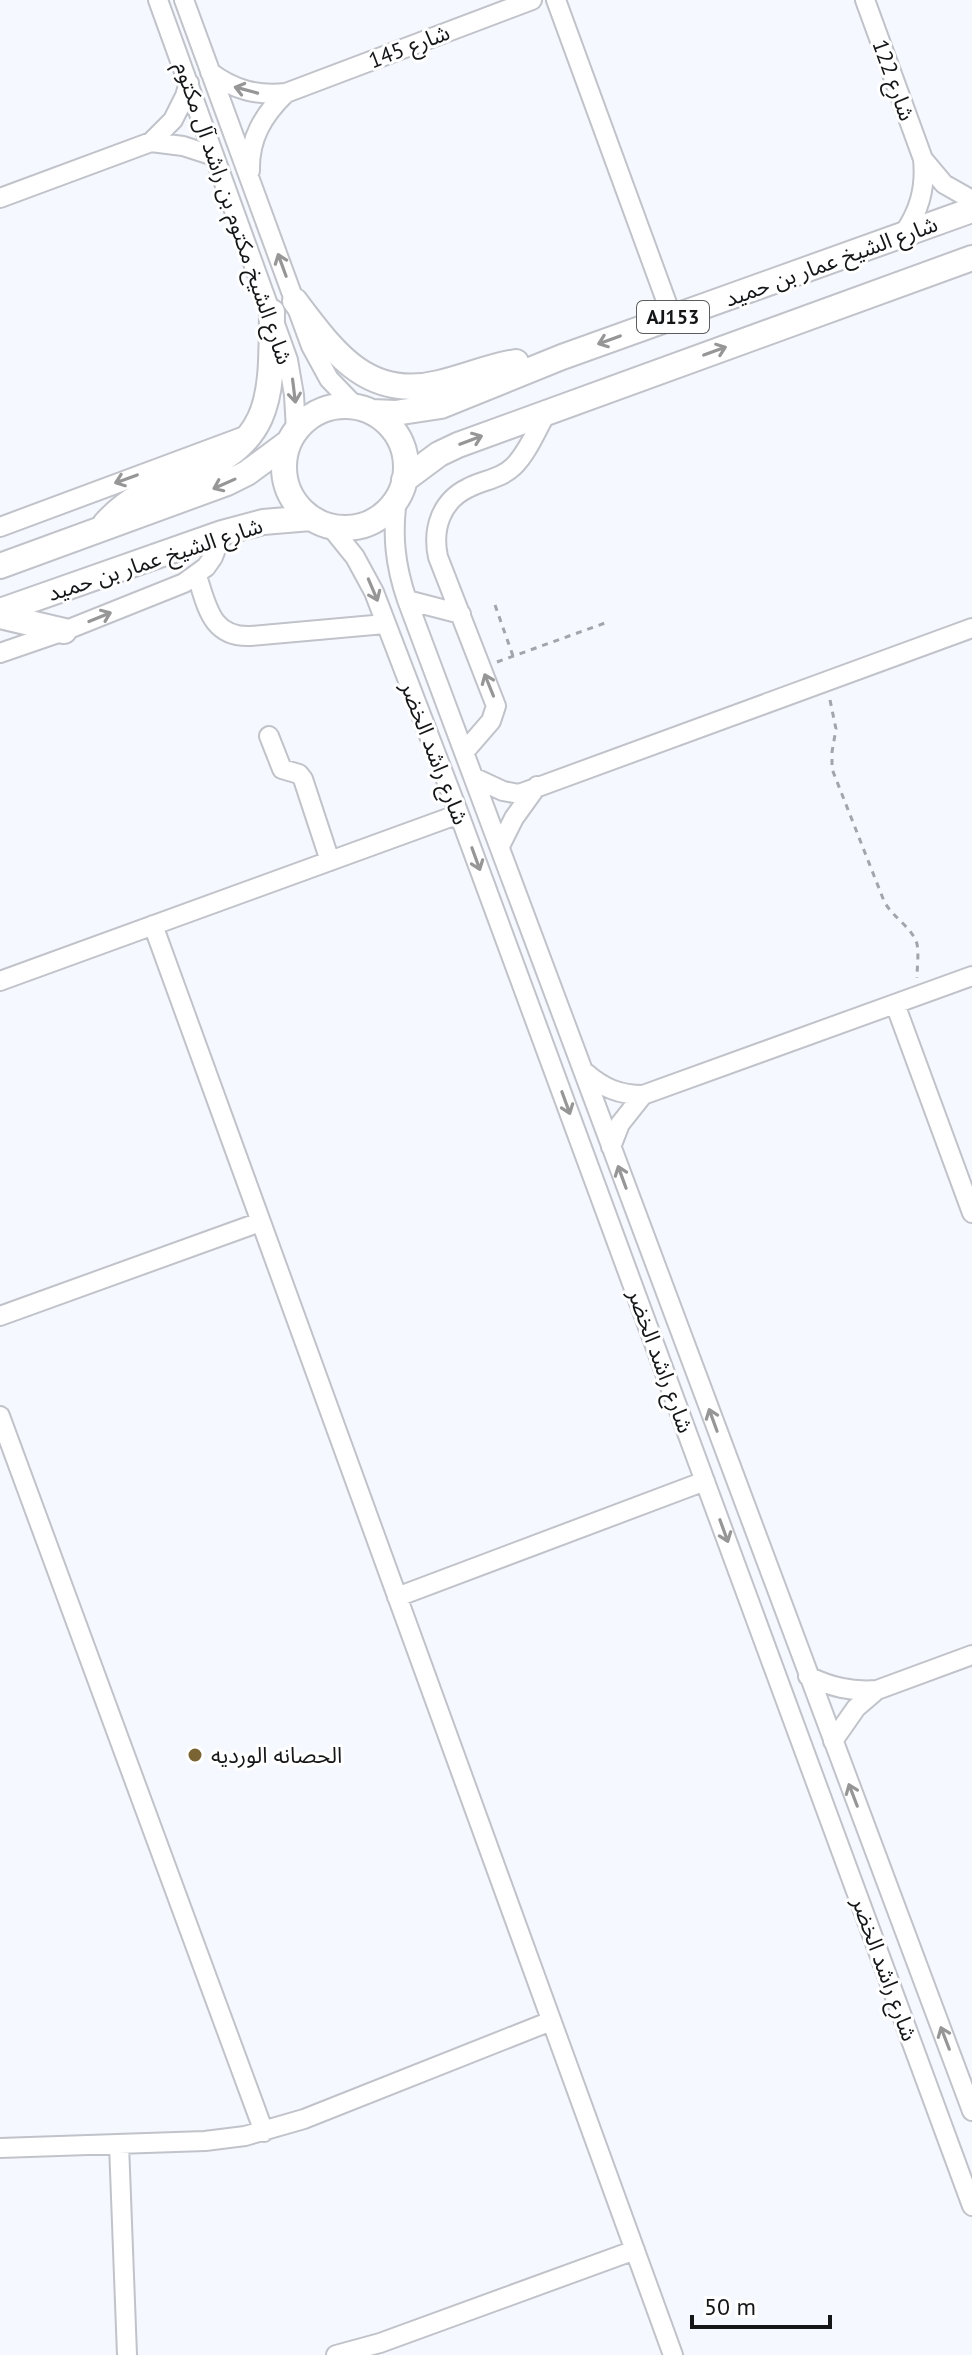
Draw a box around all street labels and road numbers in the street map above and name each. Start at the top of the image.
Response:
street label: شارع 145 [364,18,455,77]
street label: شارع 122 [864,35,922,126]
street label: شارع الشيخ مكتوم بن راشد آل مكتوم [166,58,299,369]
street label: شارع الشيخ عمار بن حميد [721,209,942,315]
road number: AJ153 [637,301,709,333]
street label: شارع الشيخ عمار بن حميد [44,511,267,610]
street label: شارع راشد الخضر [392,677,475,830]
street label: شارع راشد الخضر [619,1284,700,1438]
street label: شارع راشد الخضر [843,1892,924,2046]

